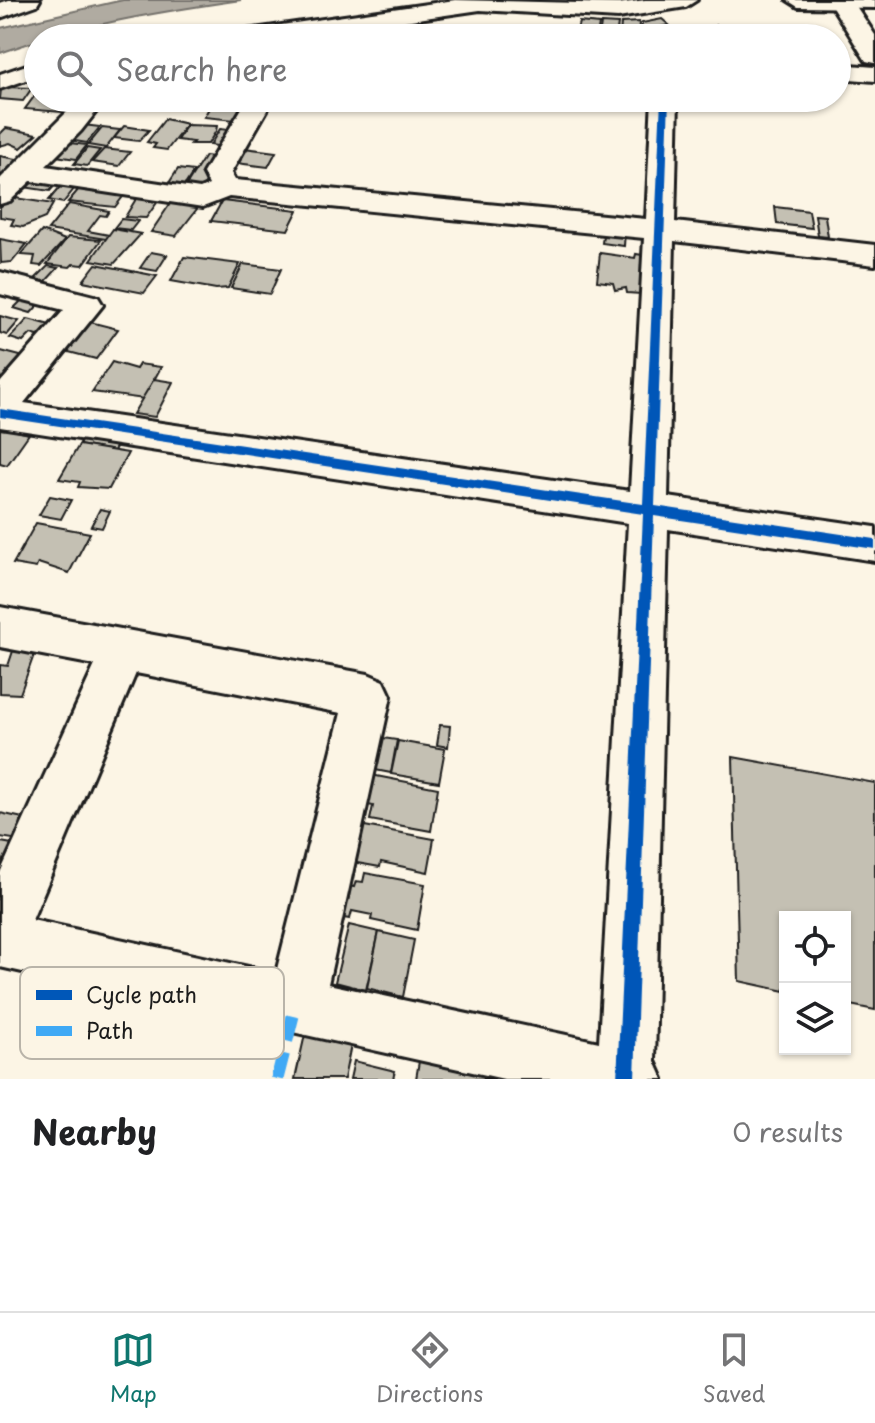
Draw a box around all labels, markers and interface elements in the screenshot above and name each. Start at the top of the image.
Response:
search box [24,24,851,112]
icon: search [52,46,96,90]
text: Search here [116,46,288,91]
map controls [779,911,851,1055]
button: locate [779,911,851,983]
legend [20,967,284,1059]
text: Cycle path [86,977,197,1010]
button: layers [779,983,851,1055]
text: Path [86,1013,134,1046]
text: Nearby [32,1105,157,1157]
text: 0 results [732,1112,843,1151]
tab: Map [110,1328,157,1409]
tab: Directions [376,1328,483,1409]
tab: Saved [703,1328,765,1409]

